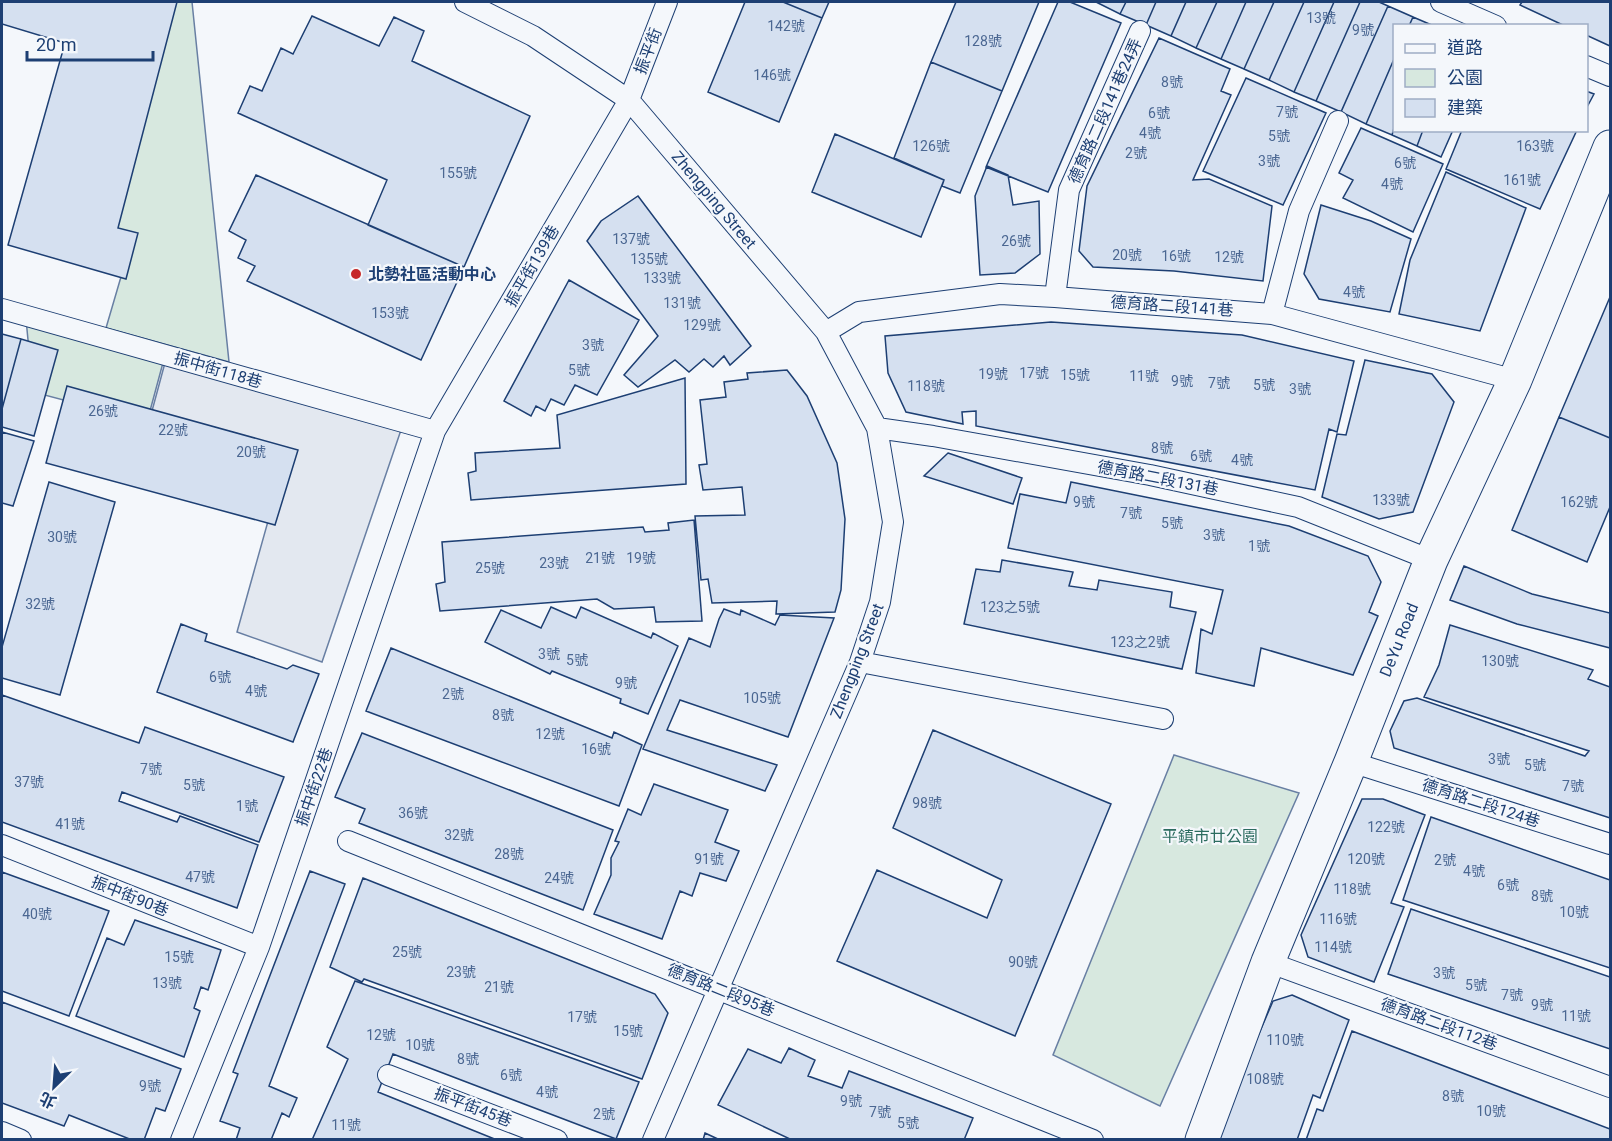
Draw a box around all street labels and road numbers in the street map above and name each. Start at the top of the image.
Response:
street label: 振平街 [631,25,665,77]
street label: 德育路二段141巷24弄 [1064,35,1146,187]
street label: Zhengping Street [668,147,760,253]
street label: 振平街139巷 [501,222,563,310]
street label: 德育路二段141巷 [1110,292,1234,320]
street label: 振中街118巷 [172,348,264,392]
street label: 德育路二段131巷 [1096,457,1220,499]
street label: DeYu Road [1376,600,1422,680]
street label: Zhengping Street [826,601,888,721]
street label: 振中街22巷 [292,745,336,829]
street label: 德育路二段124巷 [1420,775,1542,831]
street label: 振中街90巷 [88,872,172,920]
street label: 德育路二段95巷 [665,960,777,1020]
street label: 德育路二段112巷 [1378,994,1500,1054]
street label: 振平街45巷 [431,1083,515,1131]

